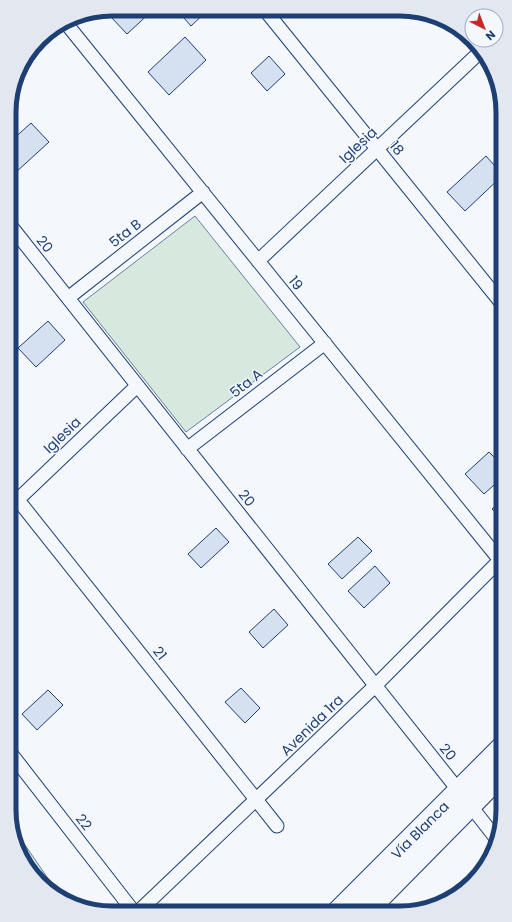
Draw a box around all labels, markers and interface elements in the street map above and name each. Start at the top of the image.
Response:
north arrow [464,8,504,48]
text: N [482,27,499,44]
street label: Iglesia [335,122,381,168]
street label: 18 [385,137,409,160]
street label: 5ta B [105,214,145,252]
street label: 20 [32,231,58,257]
street label: 19 [284,272,308,294]
street label: 5ta A [225,364,267,402]
street label: Iglesia [39,412,85,458]
street label: 20 [234,485,260,511]
street label: 21 [148,642,172,664]
street label: Avenida 1ra [276,690,348,760]
street label: 20 [435,739,461,765]
street label: Vía Blanca [387,797,453,863]
street label: 22 [71,809,97,835]

